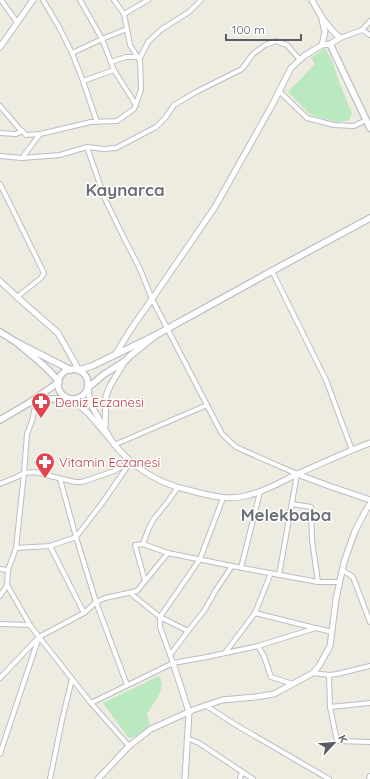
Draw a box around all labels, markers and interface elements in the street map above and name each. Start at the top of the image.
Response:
scale bar [226,16,301,42]
text: 100 m [232,22,265,37]
district label: Kaynarca [85,179,165,200]
pharmacy icon: Deniz Eczanesi [30,391,52,419]
place label: Deniz Eczanesi [55,394,144,410]
pharmacy icon: Vitamin Eczanesi [34,451,56,479]
place label: Vitamin Eczanesi [59,454,160,470]
district label: Melekbaba [241,504,331,525]
north arrow [314,723,354,763]
text: K [335,732,351,745]

